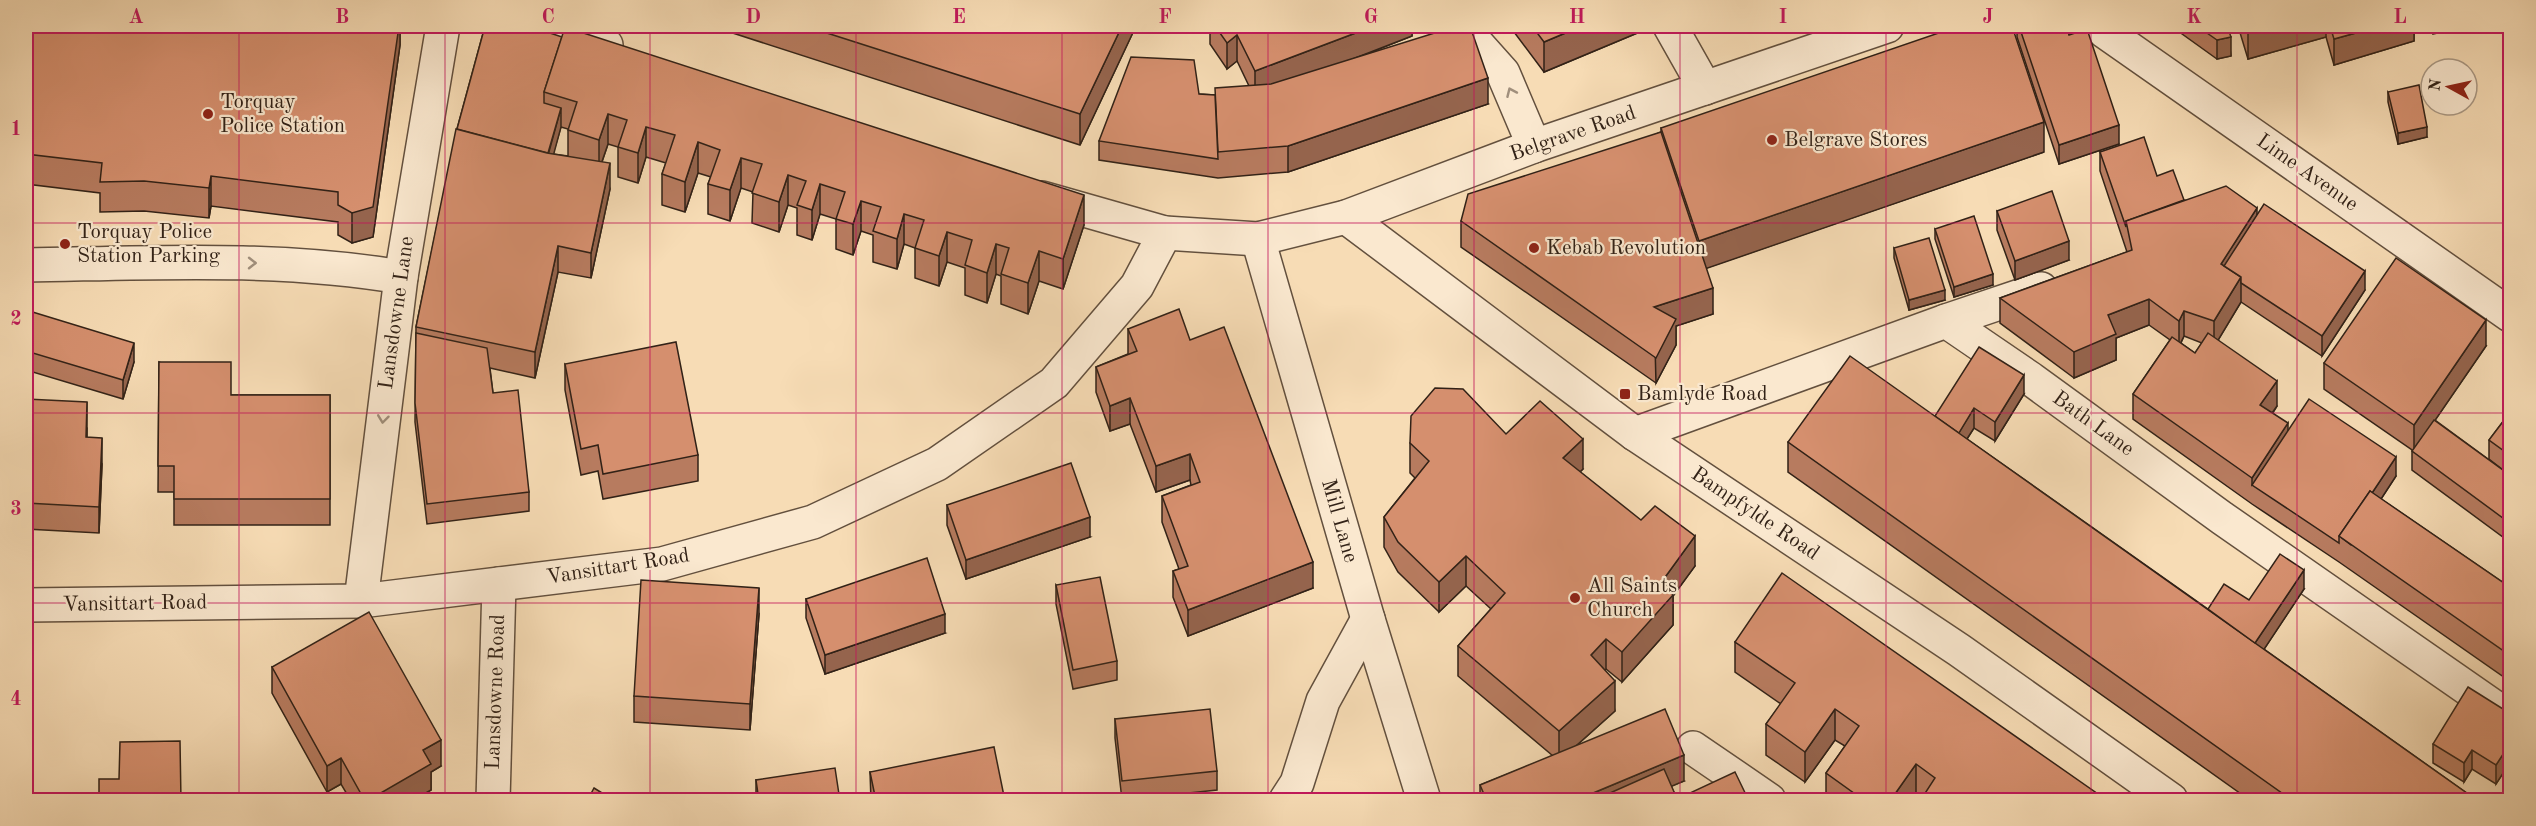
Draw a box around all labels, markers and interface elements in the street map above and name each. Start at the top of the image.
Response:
text: A [128,8,144,28]
text: B [335,8,349,28]
text: C [541,8,555,28]
text: D [745,8,761,28]
text: E [952,8,966,28]
text: F [1158,8,1172,28]
text: G [1364,8,1378,28]
text: H [1569,8,1585,28]
text: I [1779,8,1787,28]
text: J [1983,8,1994,28]
text: K [2186,8,2202,28]
text: L [2393,8,2407,28]
north arrow [2419,57,2479,117]
text: N [2427,77,2445,92]
one-way arrow [1506,87,1518,98]
place label: Torquay Police Station [220,92,345,137]
street label: Belgrave Road [1507,103,1639,165]
marker: Torquay Police Station [201,107,215,121]
text: 1 [10,120,22,140]
place label: Belgrave Stores [1784,130,1927,151]
street label: Lime Avenue [2252,130,2362,216]
marker: Belgrave Stores [1765,133,1779,147]
place label: Torquay Police Station Parking [77,222,221,267]
street label: Lansdowne Lane [376,235,418,391]
marker: Torquay Police Station Parking [58,237,72,251]
place label: Kebab Revolution [1546,238,1706,259]
marker: Kebab Revolution [1527,241,1541,255]
one-way arrow [247,257,256,270]
text: 2 [10,310,22,330]
place label: Bamlyde Road [1637,384,1768,405]
marker: Bamlyde Road [1618,387,1632,401]
street label: Bath Lane [2048,388,2138,460]
one-way arrow [377,415,390,424]
street label: Bampfylde Road [1687,464,1823,565]
street label: Mill Lane [1317,477,1361,565]
text: 3 [10,500,22,520]
street label: Vansittart Road [545,545,691,589]
place label: All Saints Church [1587,576,1677,621]
marker: All Saints Church [1568,591,1582,605]
street label: Vansittart Road [62,592,208,616]
street label: Lansdowne Road [483,614,509,770]
text: 4 [10,690,22,710]

